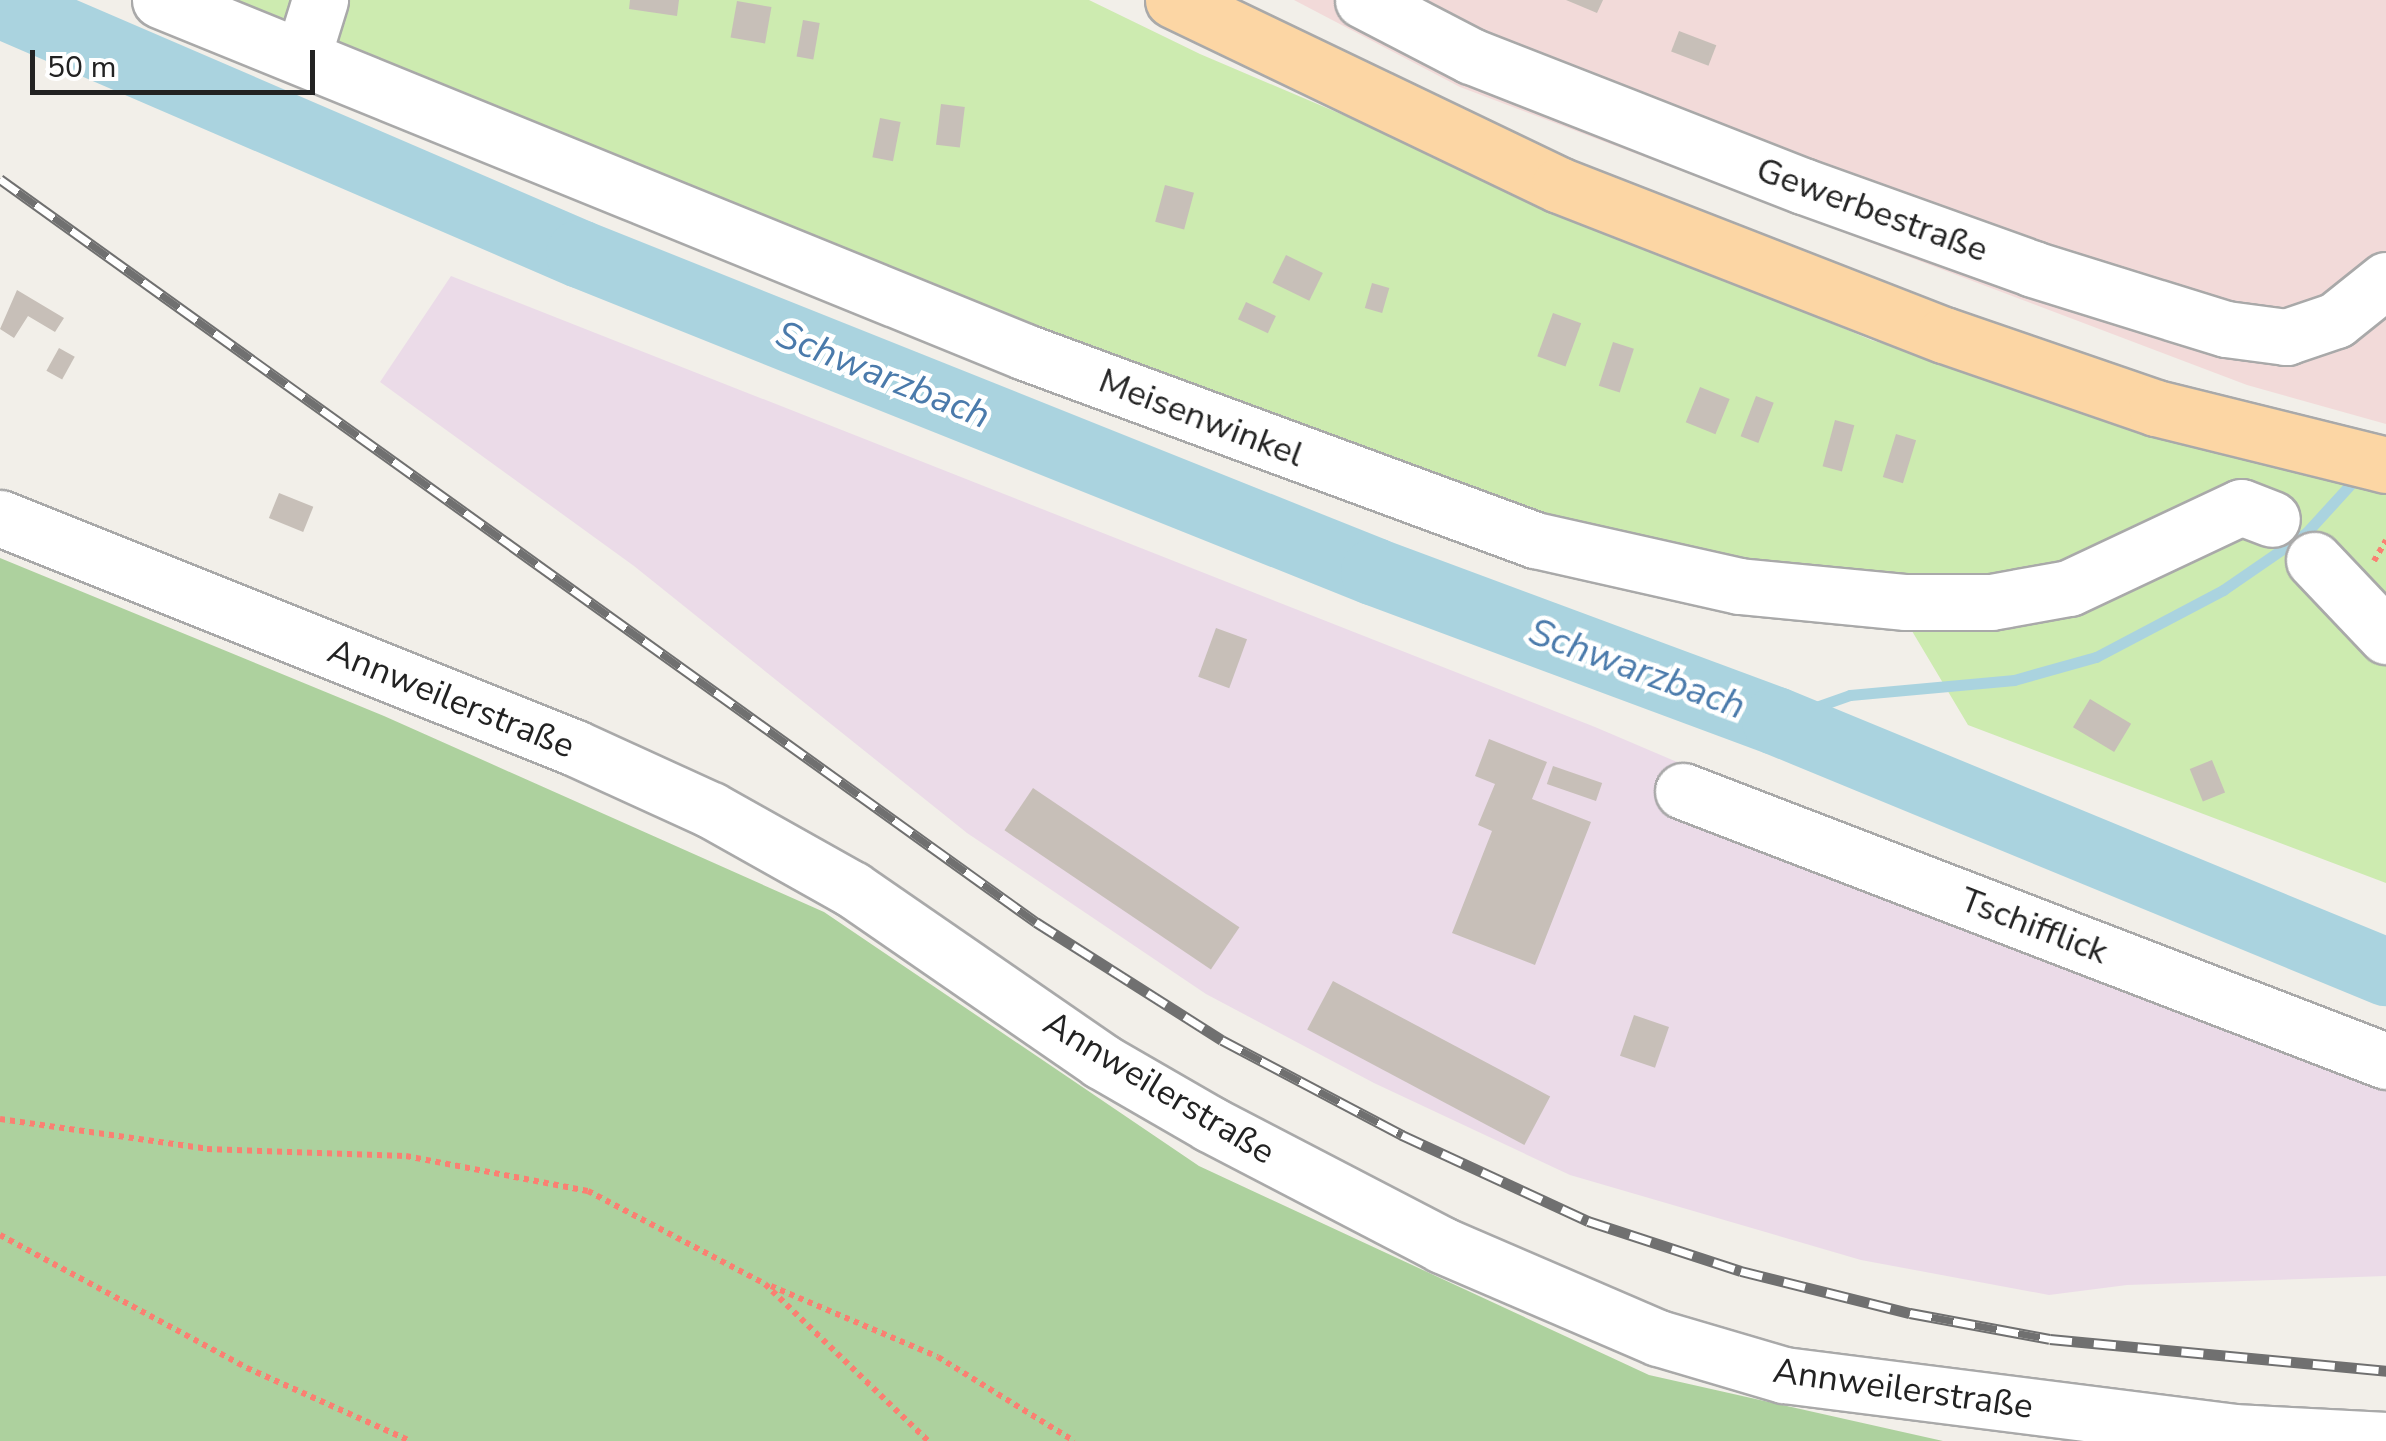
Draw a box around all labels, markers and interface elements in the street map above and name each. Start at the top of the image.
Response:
scale bar [35,30,320,92]
text: 50 m [47,47,116,88]
street label: Gewerbestraße [1751,149,1993,271]
water label: Schwarzbach [769,311,997,439]
street label: Meisenwinkel [1093,360,1309,476]
water label: Schwarzbach [1523,609,1751,729]
street label: Annweilerstraße [322,630,580,768]
street label: Tschifflick [1954,879,2114,973]
street label: Annweilerstraße [1036,1002,1282,1174]
street label: Annweilerstraße [1770,1350,2036,1428]

